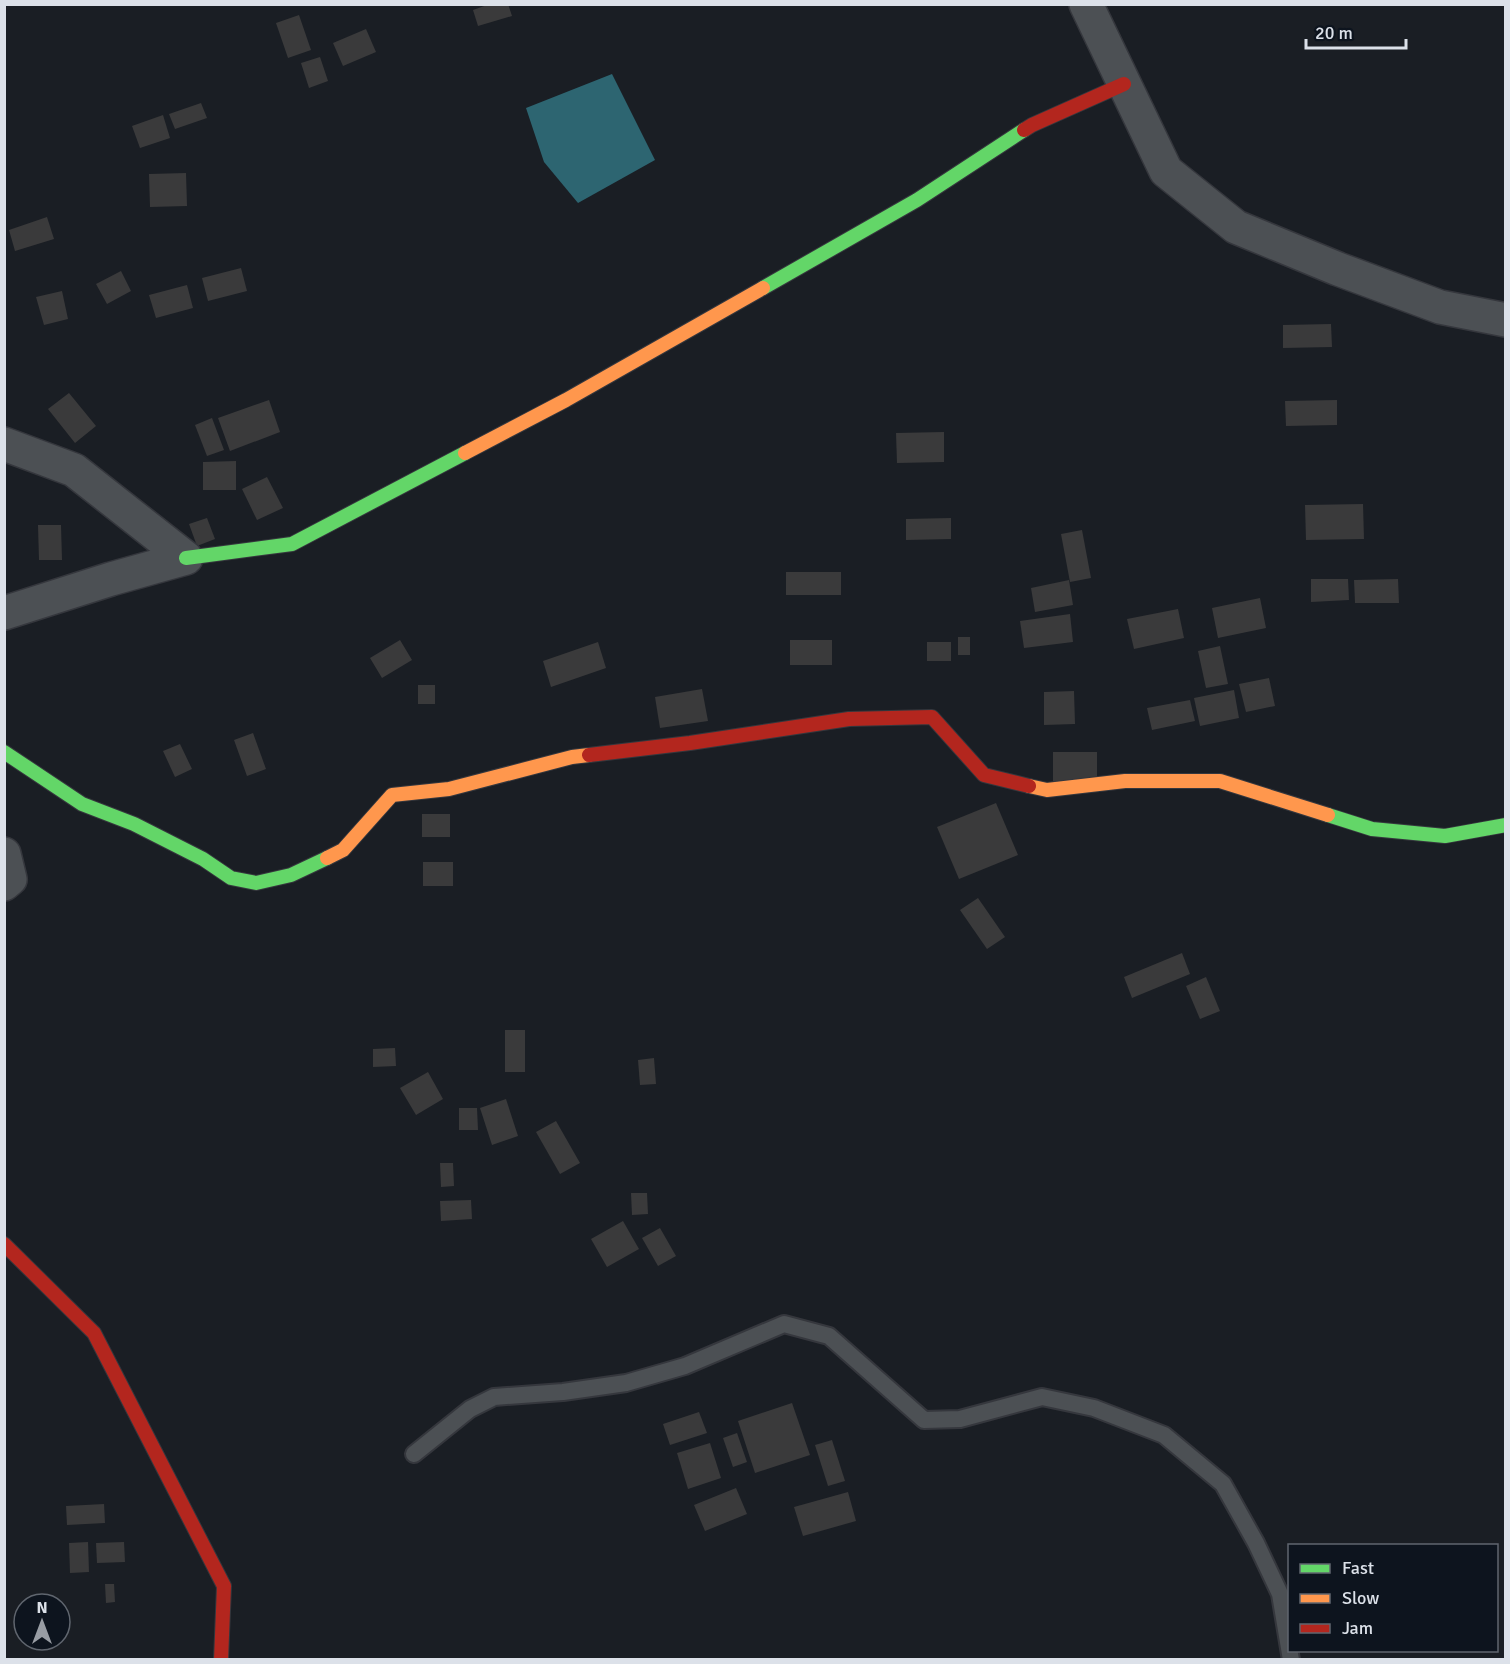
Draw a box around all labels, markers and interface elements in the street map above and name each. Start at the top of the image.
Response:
scale bar [1306,12,1406,50]
text: 20 m [1315,22,1353,44]
legend [1288,1544,1498,1652]
text: Fast [1342,1557,1374,1579]
text: Slow [1342,1587,1379,1609]
north arrow [12,1592,72,1652]
text: N [36,1598,48,1618]
text: Jam [1342,1617,1373,1639]

